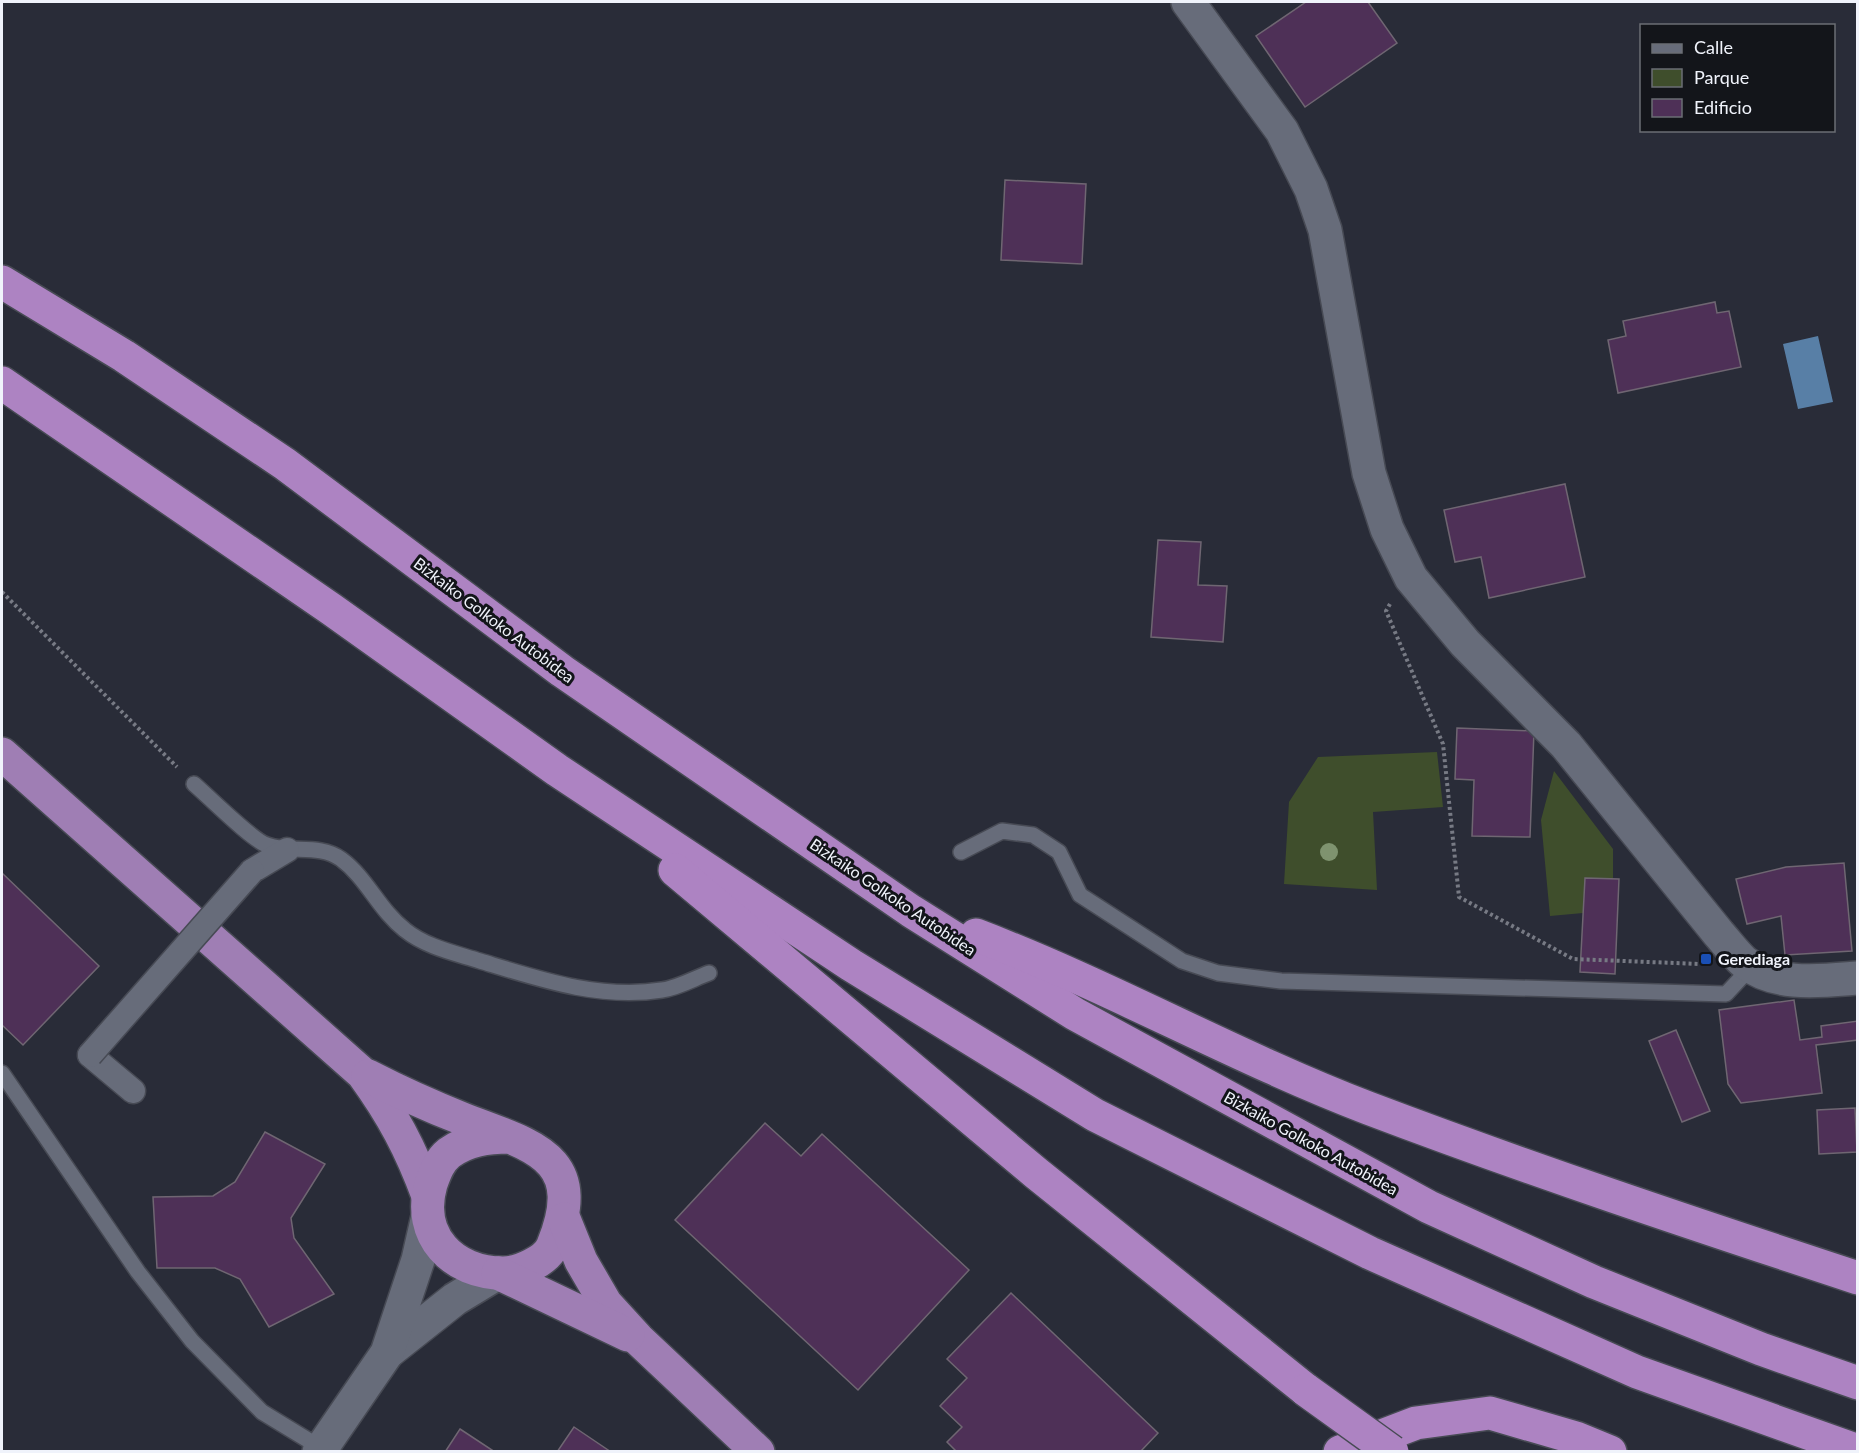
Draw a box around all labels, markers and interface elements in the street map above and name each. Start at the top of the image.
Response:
legend [1640,24,1835,132]
text: Calle [1694,36,1733,58]
text: Parque [1694,66,1749,88]
text: Edificio [1694,96,1752,118]
street label: Bizkaiko Golkoko Autobidea [410,553,578,686]
street label: Bizkaiko Golkoko Autobidea [807,834,980,959]
place label: Gerediaga [1718,949,1790,968]
marker: Gerediaga [1699,952,1713,966]
street label: Bizkaiko Golkoko Autobidea [1221,1087,1402,1198]

